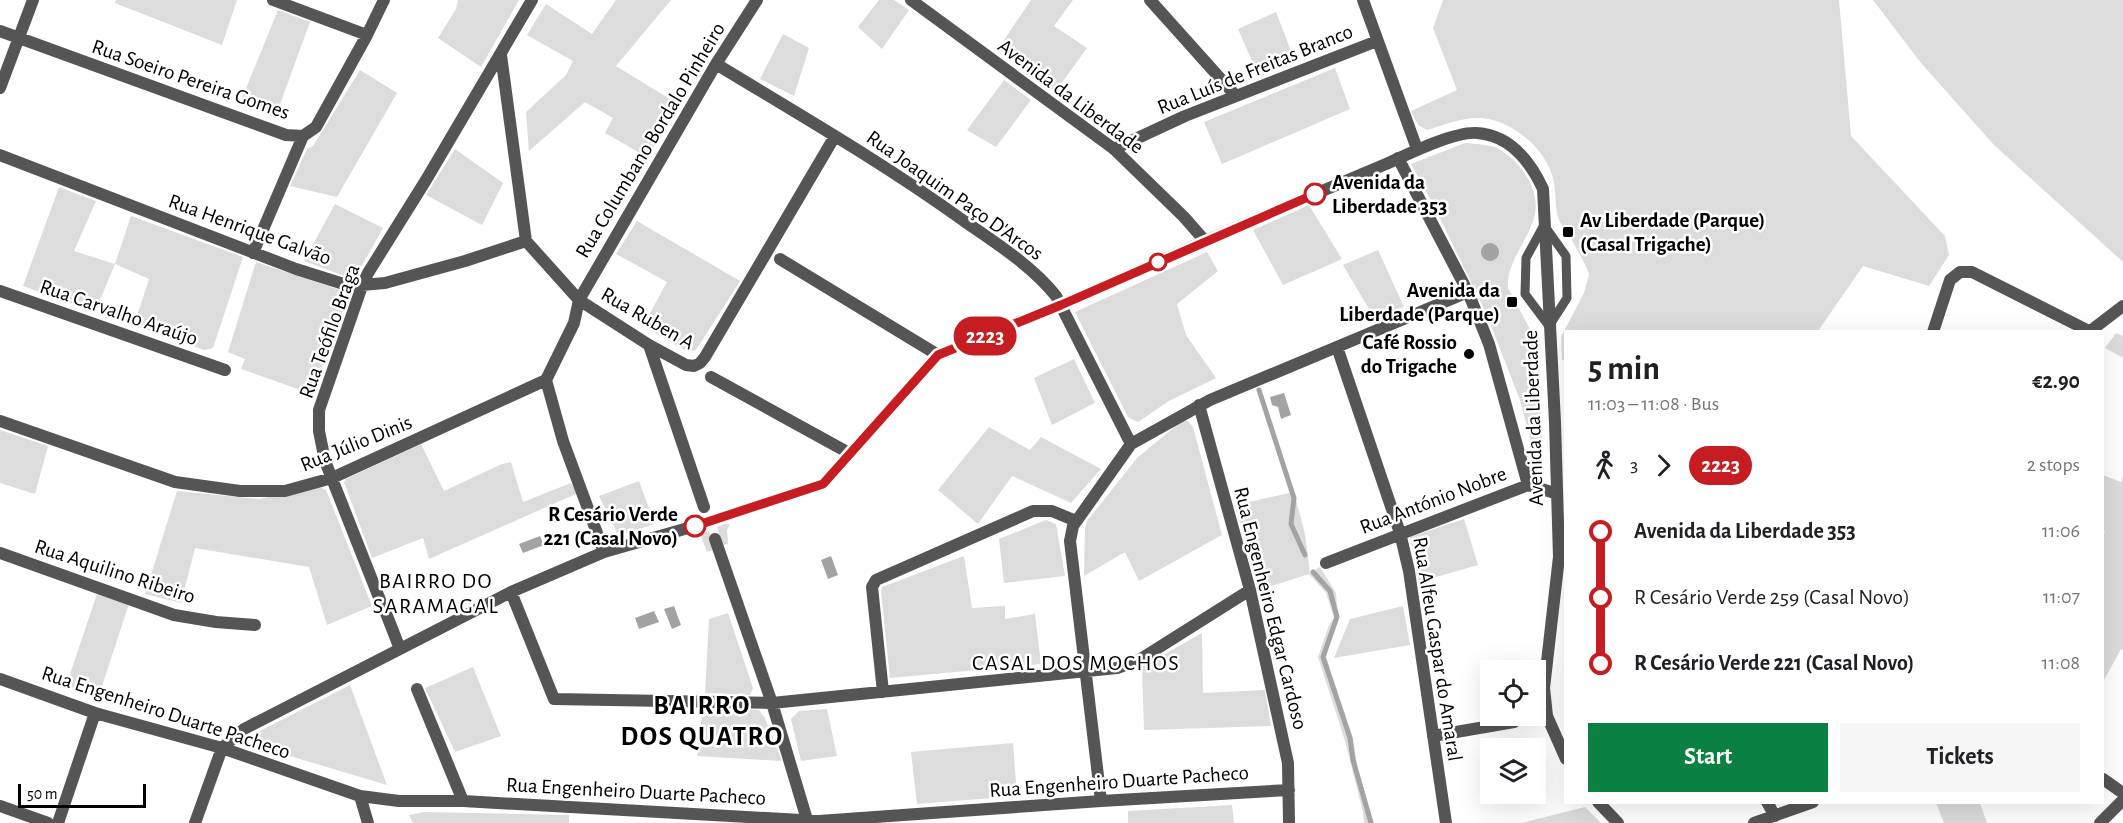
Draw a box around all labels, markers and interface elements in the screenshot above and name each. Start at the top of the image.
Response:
street label: Rua Columbano Bordalo Pinheiro [572,19,729,262]
street label: Rua Luís de Freitas Branco [1154,21,1356,118]
street label: Avenida da Liberdade [994,35,1147,158]
street label: Rua Soeiro Pereira Gomes [89,36,292,123]
street label: Rua Joaquim Paço D'Arcos [863,127,1047,264]
place label: Avenida da Liberdade 353 [1332,172,1447,217]
marker: Avenida da Liberdade 353 [1304,183,1326,205]
street label: Rua Henrique Galvão [166,190,334,269]
place label: Av Liberdade (Parque) (Casal Trigache) [1580,210,1765,255]
marker: Av Liberdade (Parque) (Casal Trigache) [1561,225,1575,239]
unlabelled marker [1149,253,1167,271]
street label: Rua Teófilo Braga [295,261,364,401]
street label: Rua Carvalho Araújo [37,276,200,349]
place label: Avenida da Liberdade (Parque) [1339,280,1500,325]
street label: Rua Ruben A [597,283,698,354]
marker: Avenida da Liberdade (Parque) [1505,295,1519,309]
line badge: 2223 [943,316,1027,356]
text: 2223 [966,326,1004,347]
street label: Avenida da Liberdade [1520,330,1547,506]
place label: Café Rossio do Trigache [1361,332,1457,377]
marker: Café Rossio do Trigache [1462,347,1476,361]
text: 5 min [1588,353,1660,386]
text: €2.90 [2032,370,2080,392]
text: 11:03 – 11:08 · Bus [1588,394,1719,414]
street label: Rua Júlio Dinis [297,412,415,475]
icon: walk [1588,449,1621,482]
icon: forward [1647,449,1680,482]
text: 3 [1630,455,1638,475]
text: 2223 [1701,455,1740,476]
text: 2 stops [2027,455,2080,475]
street label: Rua António Nobre [1357,463,1509,538]
street label: Rua Engenheiro Edgar Cardoso [1230,485,1311,732]
place label: R Cesário Verde 221 (Casal Novo) [543,504,678,549]
marker: R Cesário Verde 221 (Casal Novo) [684,515,706,537]
text: Avenida da Liberdade 353 [1634,520,1856,542]
text: 11:06 [2042,521,2080,541]
street label: Rua Alfeu Gaspar do Amaral [1409,535,1466,763]
street label: Rua Aquilino Ribeiro [32,536,198,607]
district label: BAIRRO DO SARAMAGAL [373,570,499,617]
text: R Cesário Verde 259 (Casal Novo) [1634,586,1910,608]
text: 11:07 [2043,587,2080,607]
district label: CASAL DOS MOCHOS [972,652,1180,674]
text: R Cesário Verde 221 (Casal Novo) [1634,652,1914,674]
text: 11:08 [2042,653,2080,673]
map controls [1480,660,1546,804]
button: locate [1480,660,1546,726]
street label: Rua Engenheiro Duarte Pacheco [39,662,293,763]
district label: BAIRRO DOS QUATRO [620,692,784,751]
button: Start [1588,723,1828,792]
button: Tickets [1840,723,2080,792]
button: layers [1480,738,1546,804]
street label: Rua Engenheiro Duarte Pacheco [989,762,1249,801]
street label: Rua Engenheiro Duarte Pacheco [506,774,766,809]
scale bar [18,781,146,808]
text: 50 m [27,786,58,802]

